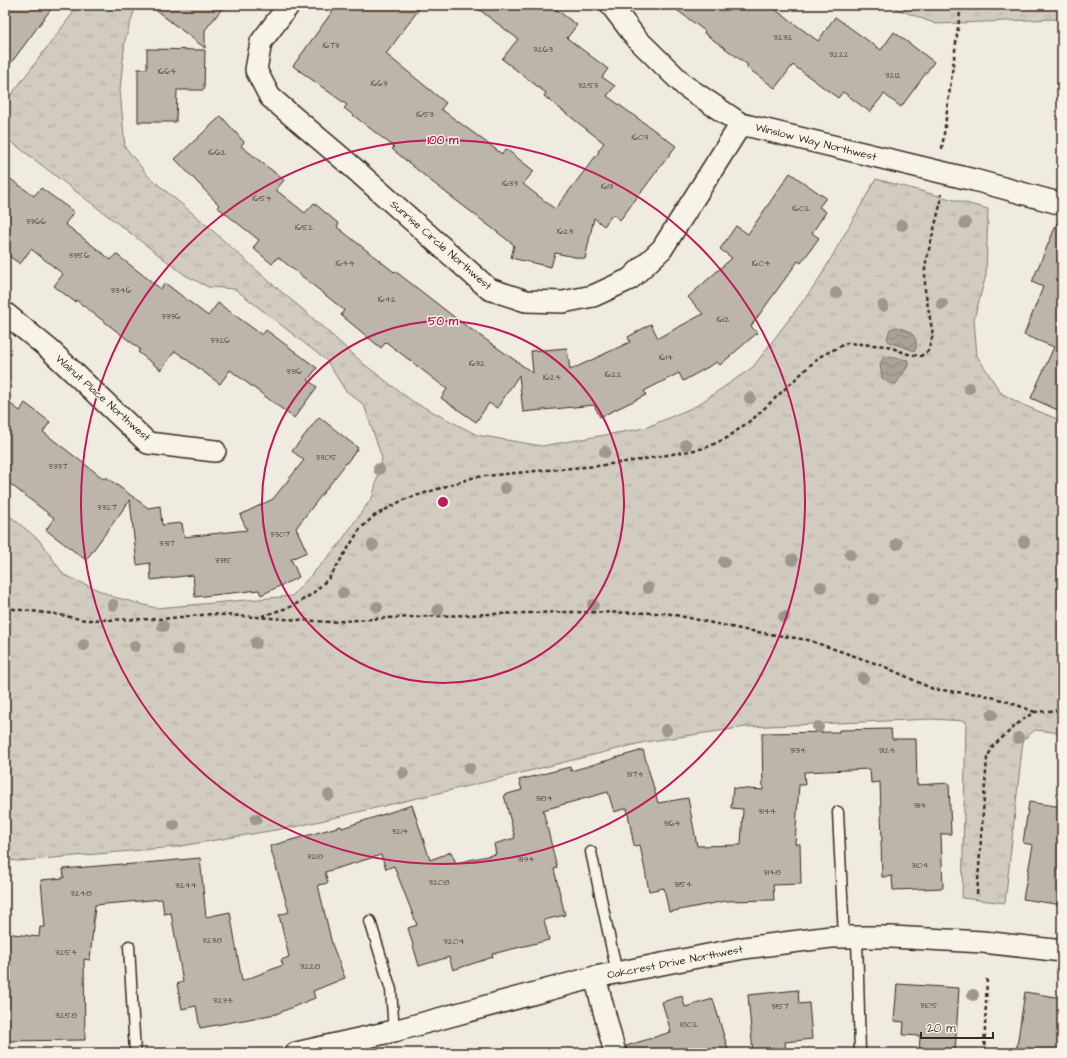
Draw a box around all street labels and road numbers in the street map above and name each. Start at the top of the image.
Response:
street label: Winslow Way Northwest [754,120,879,165]
street label: Sunrise Circle Northwest [387,197,495,294]
street label: Walnut Place Northwest [52,351,154,445]
street label: Oakcrest Drive Northwest [606,941,745,983]

